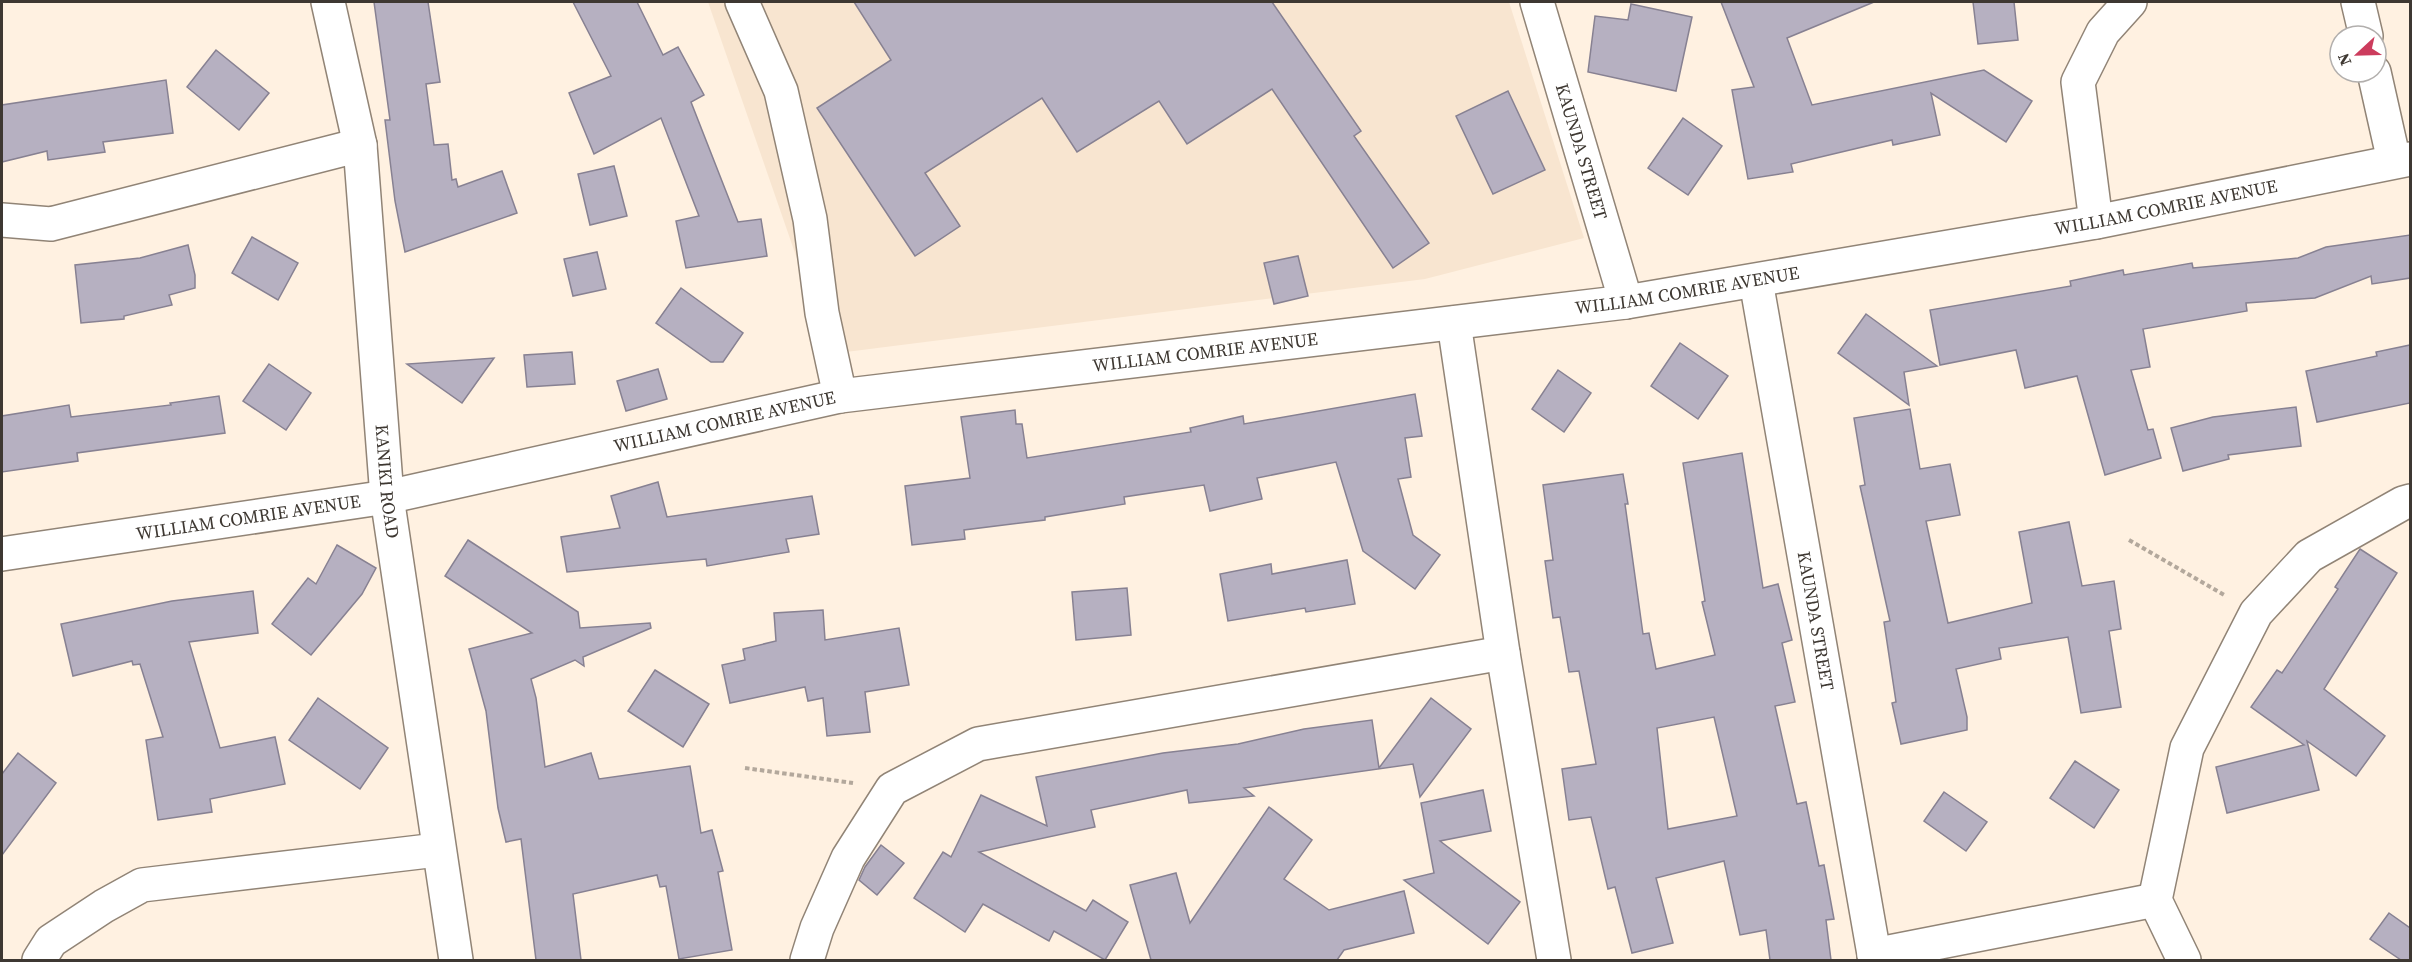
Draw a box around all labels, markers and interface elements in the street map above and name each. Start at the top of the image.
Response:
north arrow [2328,24,2388,84]
text: N [2332,50,2356,69]
street label: KAUNDA STREET [1550,80,1614,223]
street label: WILLIAM COMRIE AVENUE [2052,173,2280,241]
street label: WILLIAM COMRIE AVENUE [1574,260,1801,320]
street label: WILLIAM COMRIE AVENUE [1091,326,1319,378]
street label: WILLIAM COMRIE AVENUE [611,384,838,458]
street label: KANIKI ROAD [369,423,406,540]
street label: WILLIAM COMRIE AVENUE [134,488,362,546]
street label: KAUNDA STREET [1792,549,1841,692]

